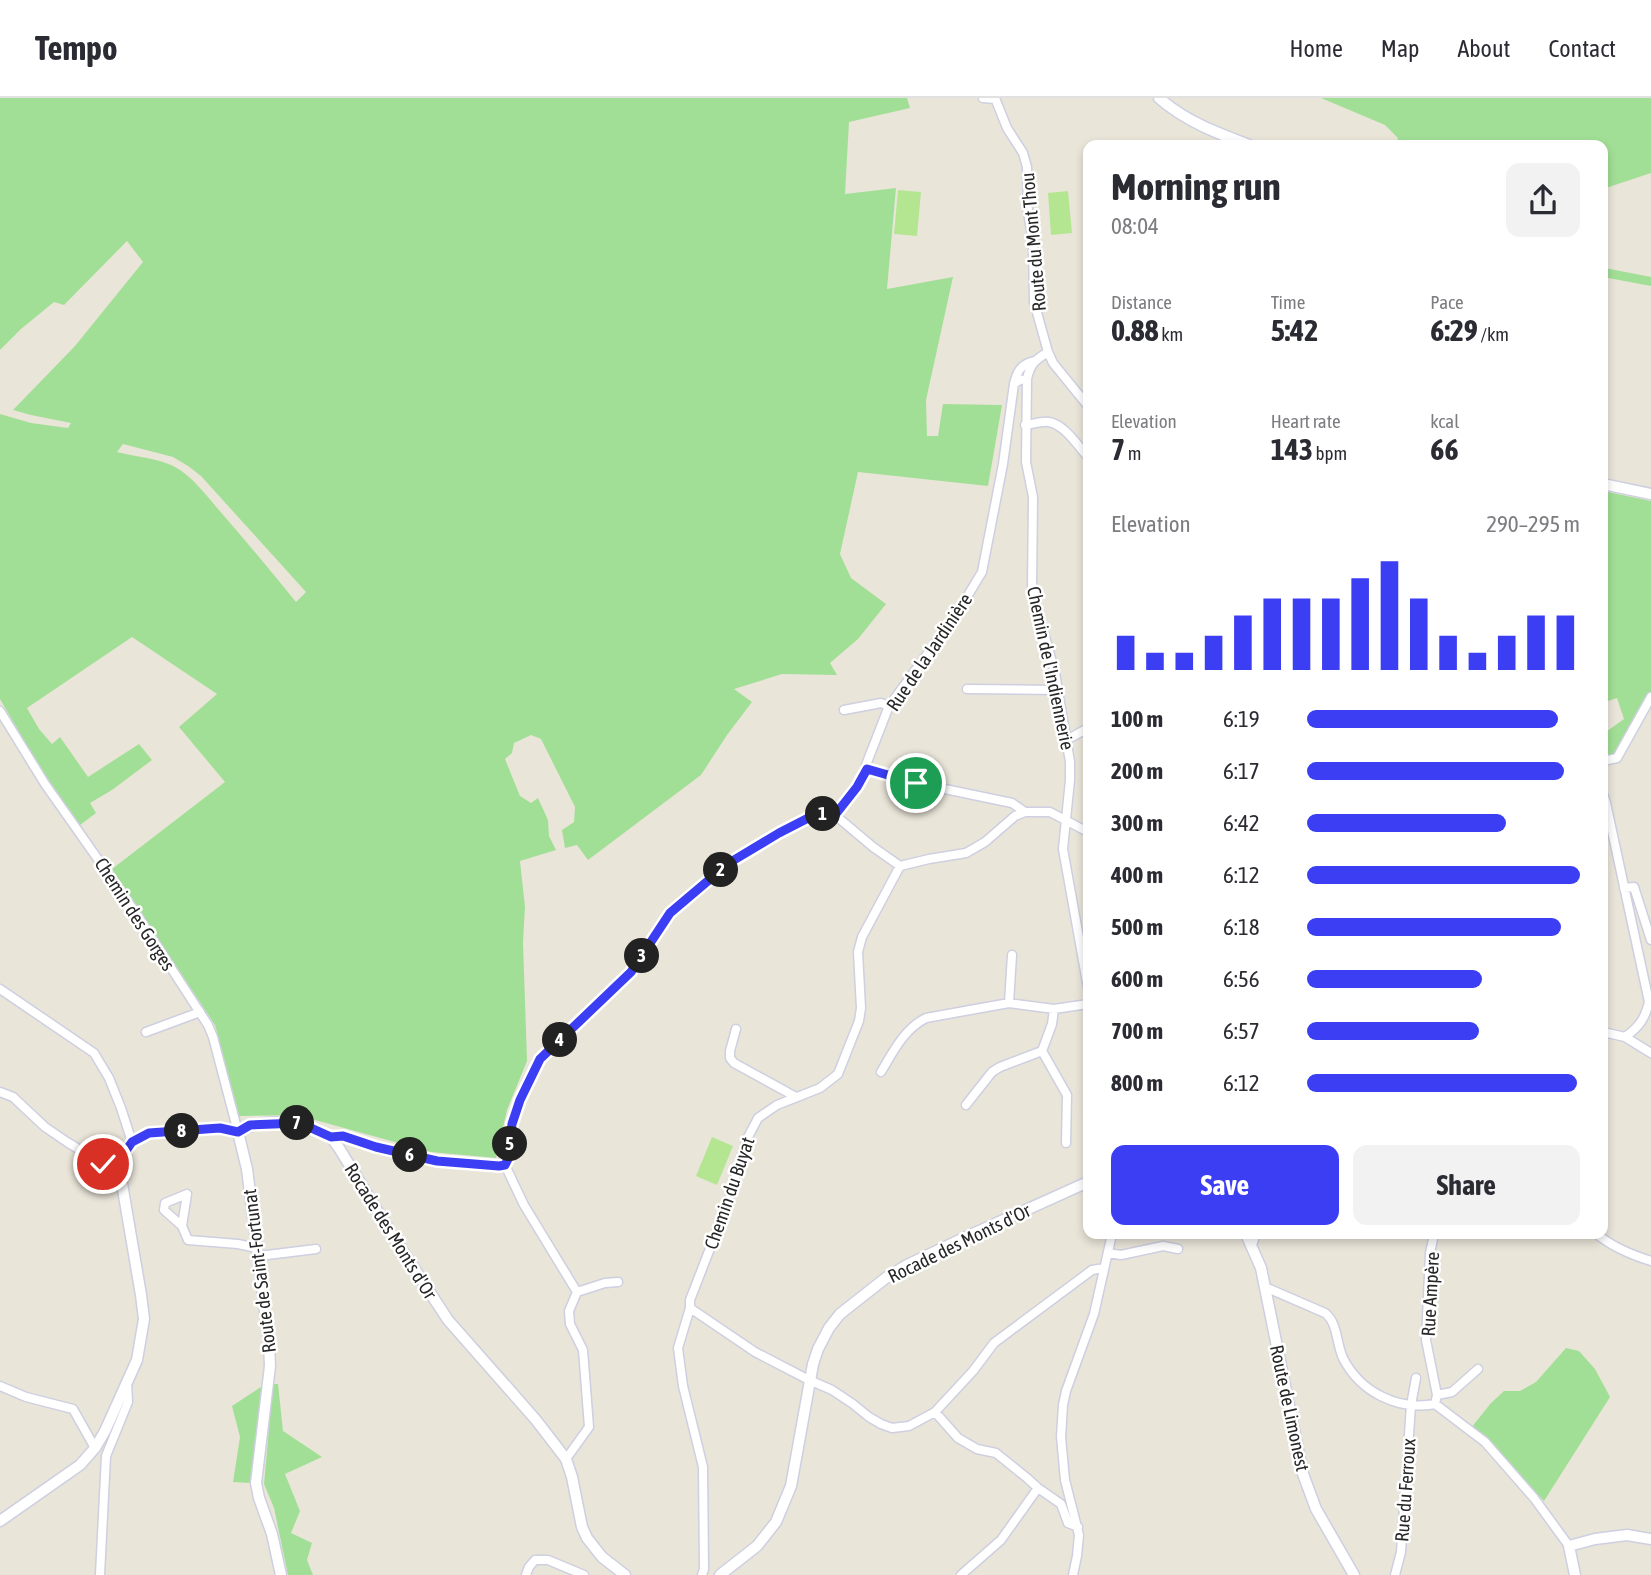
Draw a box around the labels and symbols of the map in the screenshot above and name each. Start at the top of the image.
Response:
street label: Route du Mont Thou [1016,172,1050,312]
street label: Chemin de l'Indiennerie [1023,584,1079,752]
street label: Rue de la Jardinière [882,589,976,715]
pin [886,753,946,813]
pin: 1 [806,796,840,832]
pin: 2 [704,852,738,888]
street label: Chemin des Gorges [90,853,180,975]
pin: 3 [624,938,660,974]
pin: 4 [542,1023,578,1058]
pin: 7 [280,1105,314,1140]
pin: 8 [164,1114,200,1148]
pin: 5 [492,1126,528,1162]
pin [73,1134,133,1194]
street label: Chemin du Buyat [700,1134,758,1252]
pin: 6 [392,1138,428,1172]
street label: Rocade des Monts d'Or [340,1159,442,1303]
street label: Route de Saint-Fortunat [238,1188,280,1354]
street label: Rocade des Monts d'Or [884,1199,1034,1287]
street label: Rue Ampère [1417,1251,1443,1337]
street label: Route de Limonest [1266,1343,1314,1473]
street label: Rue du Ferroux [1390,1437,1420,1542]

